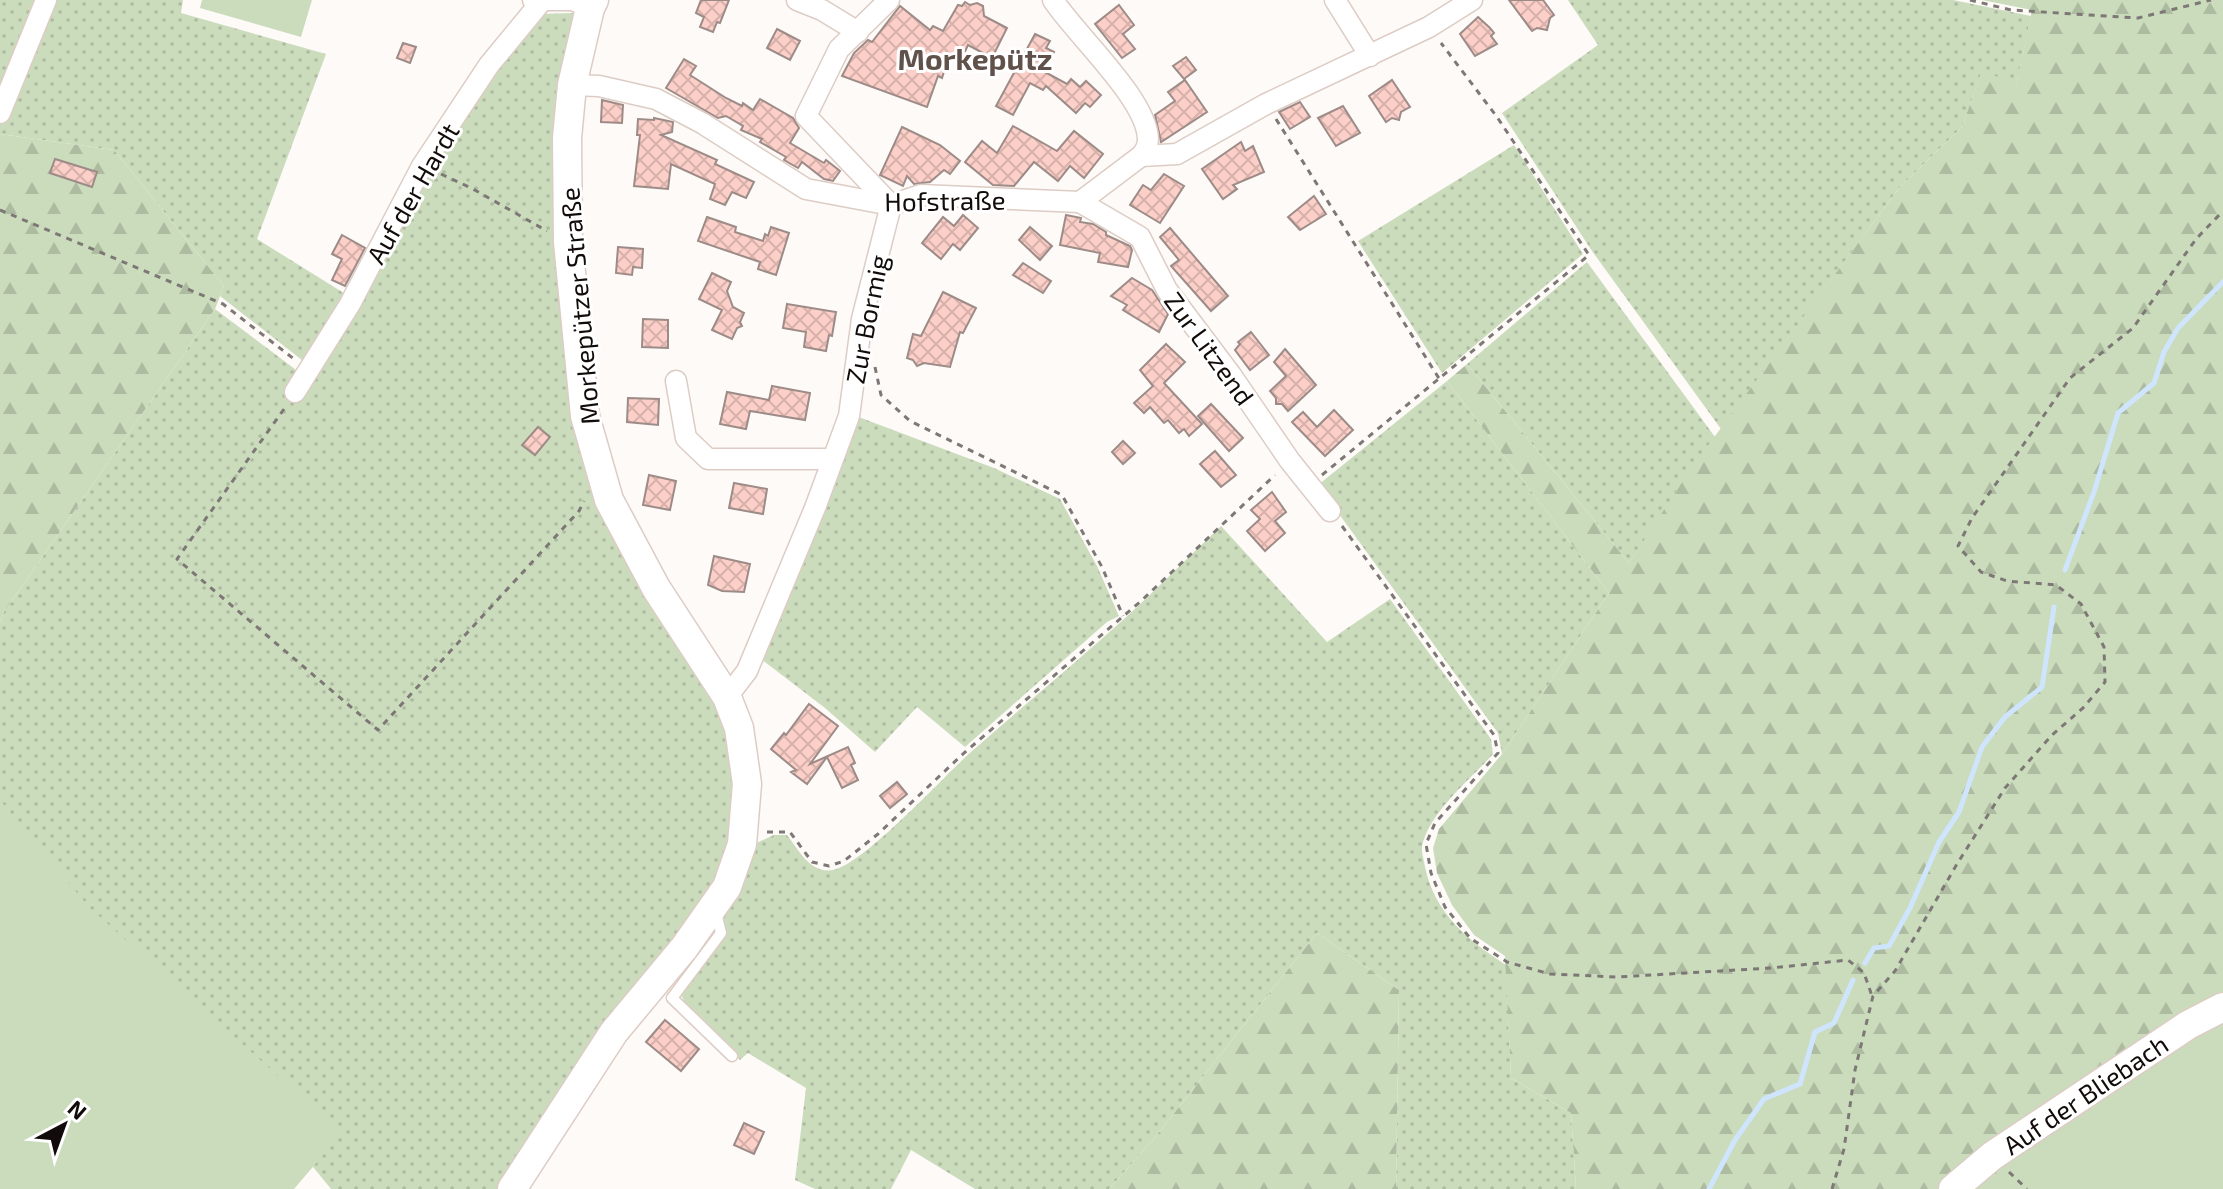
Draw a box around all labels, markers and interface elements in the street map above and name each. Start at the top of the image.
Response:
district label: Morkepütz [898,40,1052,76]
street label: Auf der Hardt [359,117,465,269]
street label: Hofstraße [884,183,1006,217]
street label: Morkepützer Straße [553,186,605,426]
street label: Zur Bormig [838,252,894,386]
street label: Zur Litzend [1159,285,1261,411]
street label: Auf der Bliebach [1997,1027,2173,1161]
north arrow [24,1085,104,1165]
text: N [63,1094,92,1124]

